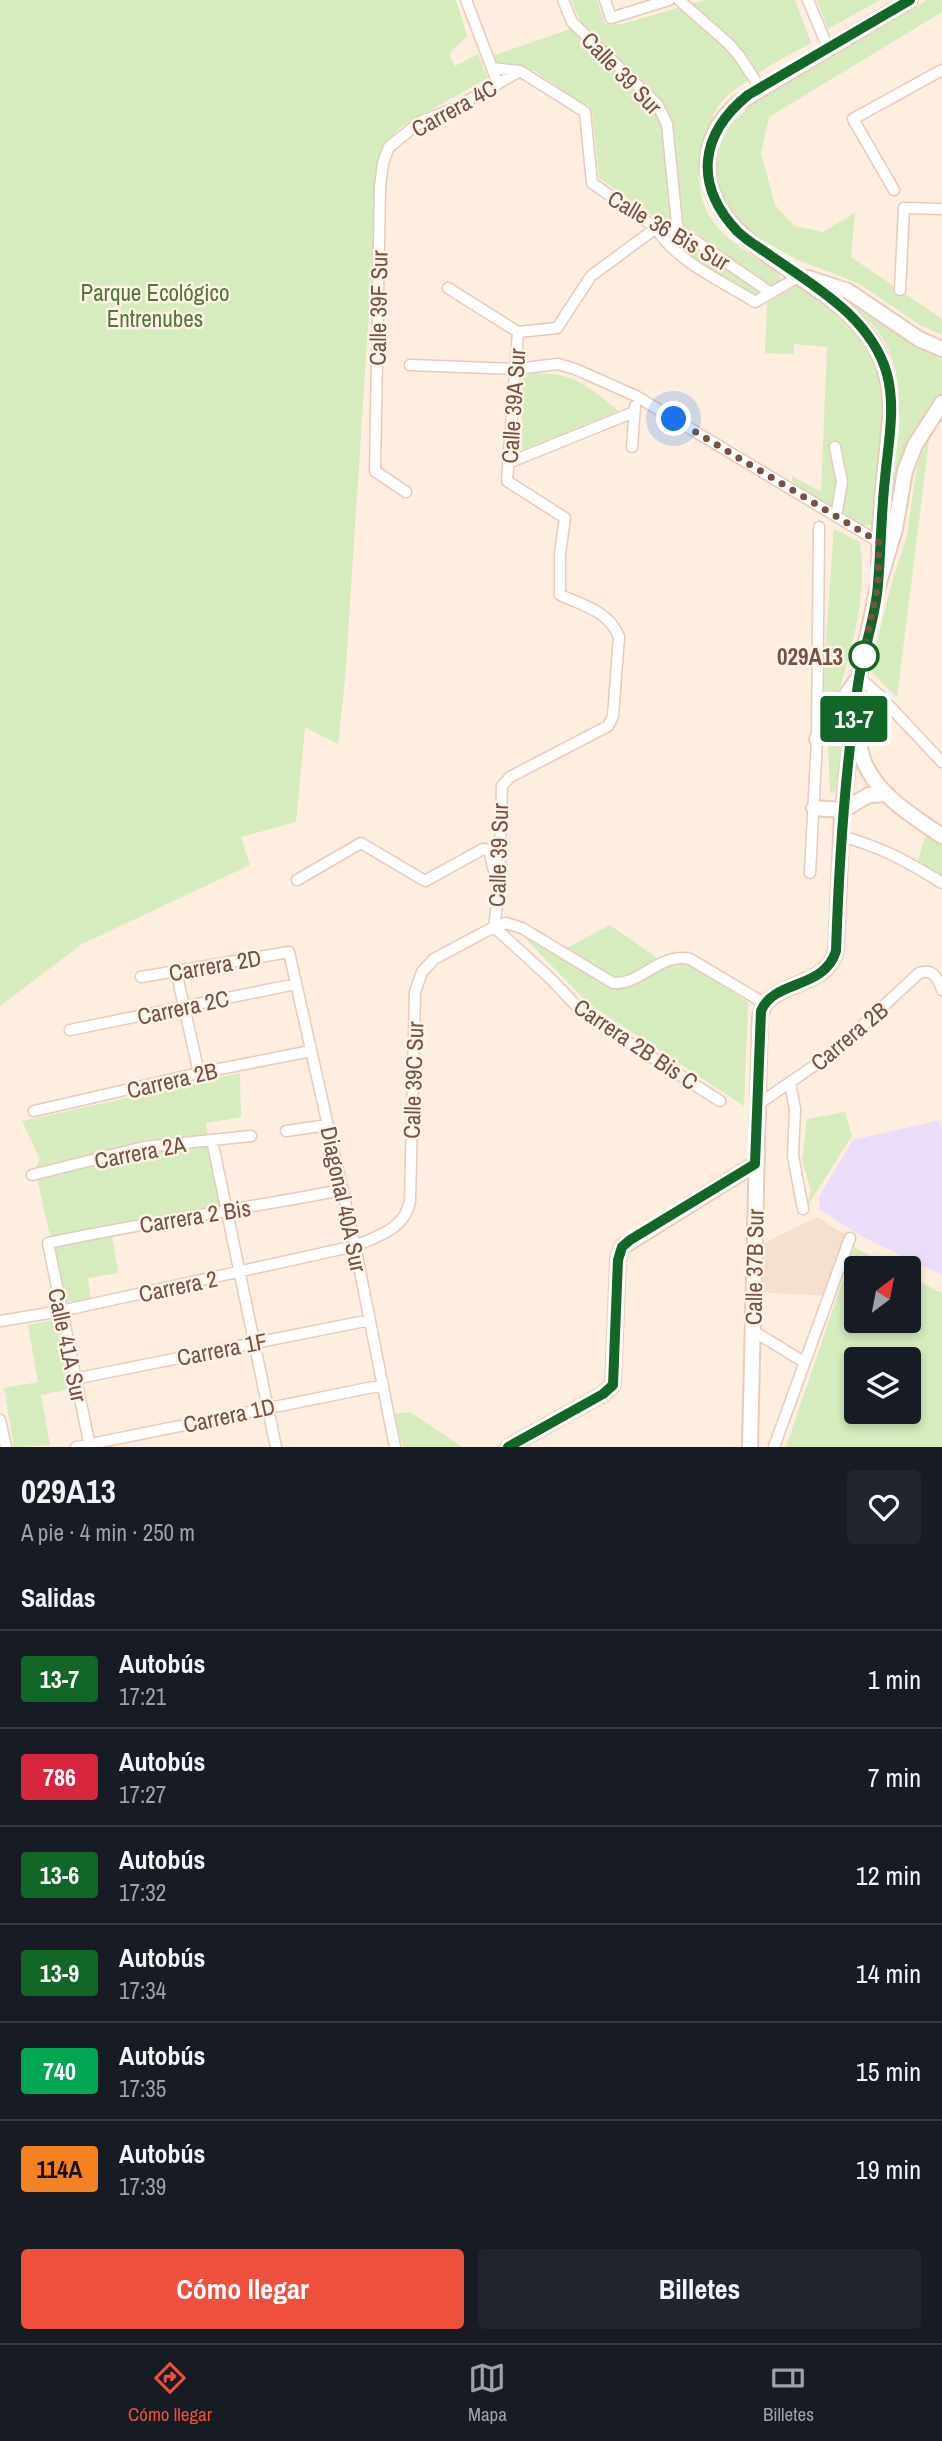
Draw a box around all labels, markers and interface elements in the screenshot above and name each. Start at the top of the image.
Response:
street label: Calle 39 Sur [575,25,670,122]
street label: Carrera 4C [406,72,502,144]
street label: Calle 36 Bis Sur [602,183,736,278]
street label: Calle 39F Sur [361,249,395,366]
park label: Parque Ecológico Entrenubes [81,277,229,334]
street label: Calle 39A Sur [494,347,533,465]
your location [656,401,691,436]
place label: 029A13 [777,641,843,672]
marker: 029A13 [849,641,879,671]
line badge: 13-7 [805,696,903,742]
text: 13-7 [834,703,874,735]
street label: Calle 39 Sur [481,802,515,907]
street label: Carrera 2D [166,942,264,988]
street label: Carrera 2C [134,982,232,1032]
street label: Carrera 2B Bis C [568,991,704,1097]
street label: Carrera 2B [804,994,894,1078]
street label: Calle 39C Sur [395,1020,431,1139]
street label: Carrera 2B [124,1055,220,1105]
street label: Diagonal 40A Sur [313,1123,375,1275]
street label: Carrera 2A [92,1128,189,1176]
street label: Carrera 2 Bis [137,1192,253,1240]
street label: Calle 37B Sur [737,1208,771,1325]
north arrow [844,1256,920,1334]
map controls [844,1256,921,1424]
street label: Carrera 2 [136,1263,220,1309]
street label: Calle 41A Sur [41,1285,95,1405]
street label: Carrera 1F [174,1325,270,1373]
button: layers [844,1347,921,1424]
street label: Carrera 1D [180,1390,278,1440]
text: 029A13 [21,1469,116,1513]
button: heart [847,1470,921,1544]
text: A pie · 4 min · 250 m [21,1517,195,1548]
text: Salidas [21,1580,96,1615]
text: Autobús [119,1646,205,1681]
text: 1 min [868,1662,921,1697]
text: 13-7 [40,1663,79,1695]
text: 17:21 [119,1681,166,1712]
text: Autobús [119,1744,205,1779]
text: 7 min [868,1760,921,1795]
text: 786 [43,1761,76,1793]
text: 17:27 [119,1779,166,1810]
text: Autobús [119,1842,205,1877]
text: 12 min [856,1858,921,1893]
text: 13-6 [40,1859,79,1891]
text: 17:32 [119,1877,166,1908]
text: Autobús [119,1940,205,1975]
text: 14 min [856,1956,921,1991]
text: 13-9 [40,1957,79,1989]
text: 17:34 [119,1975,166,2006]
text: Autobús [119,2038,205,2073]
text: 15 min [856,2054,921,2089]
text: 740 [43,2055,76,2087]
text: 17:35 [119,2073,166,2104]
text: Autobús [119,2136,205,2171]
text: 19 min [856,2152,921,2187]
text: 114A [37,2153,82,2185]
text: 17:39 [119,2171,166,2202]
button: Cómo llegar [21,2249,464,2329]
button: Billetes [478,2249,921,2329]
tab: Cómo llegar [128,2359,212,2427]
tab: Mapa [468,2359,507,2427]
tab: Billetes [763,2359,814,2427]

